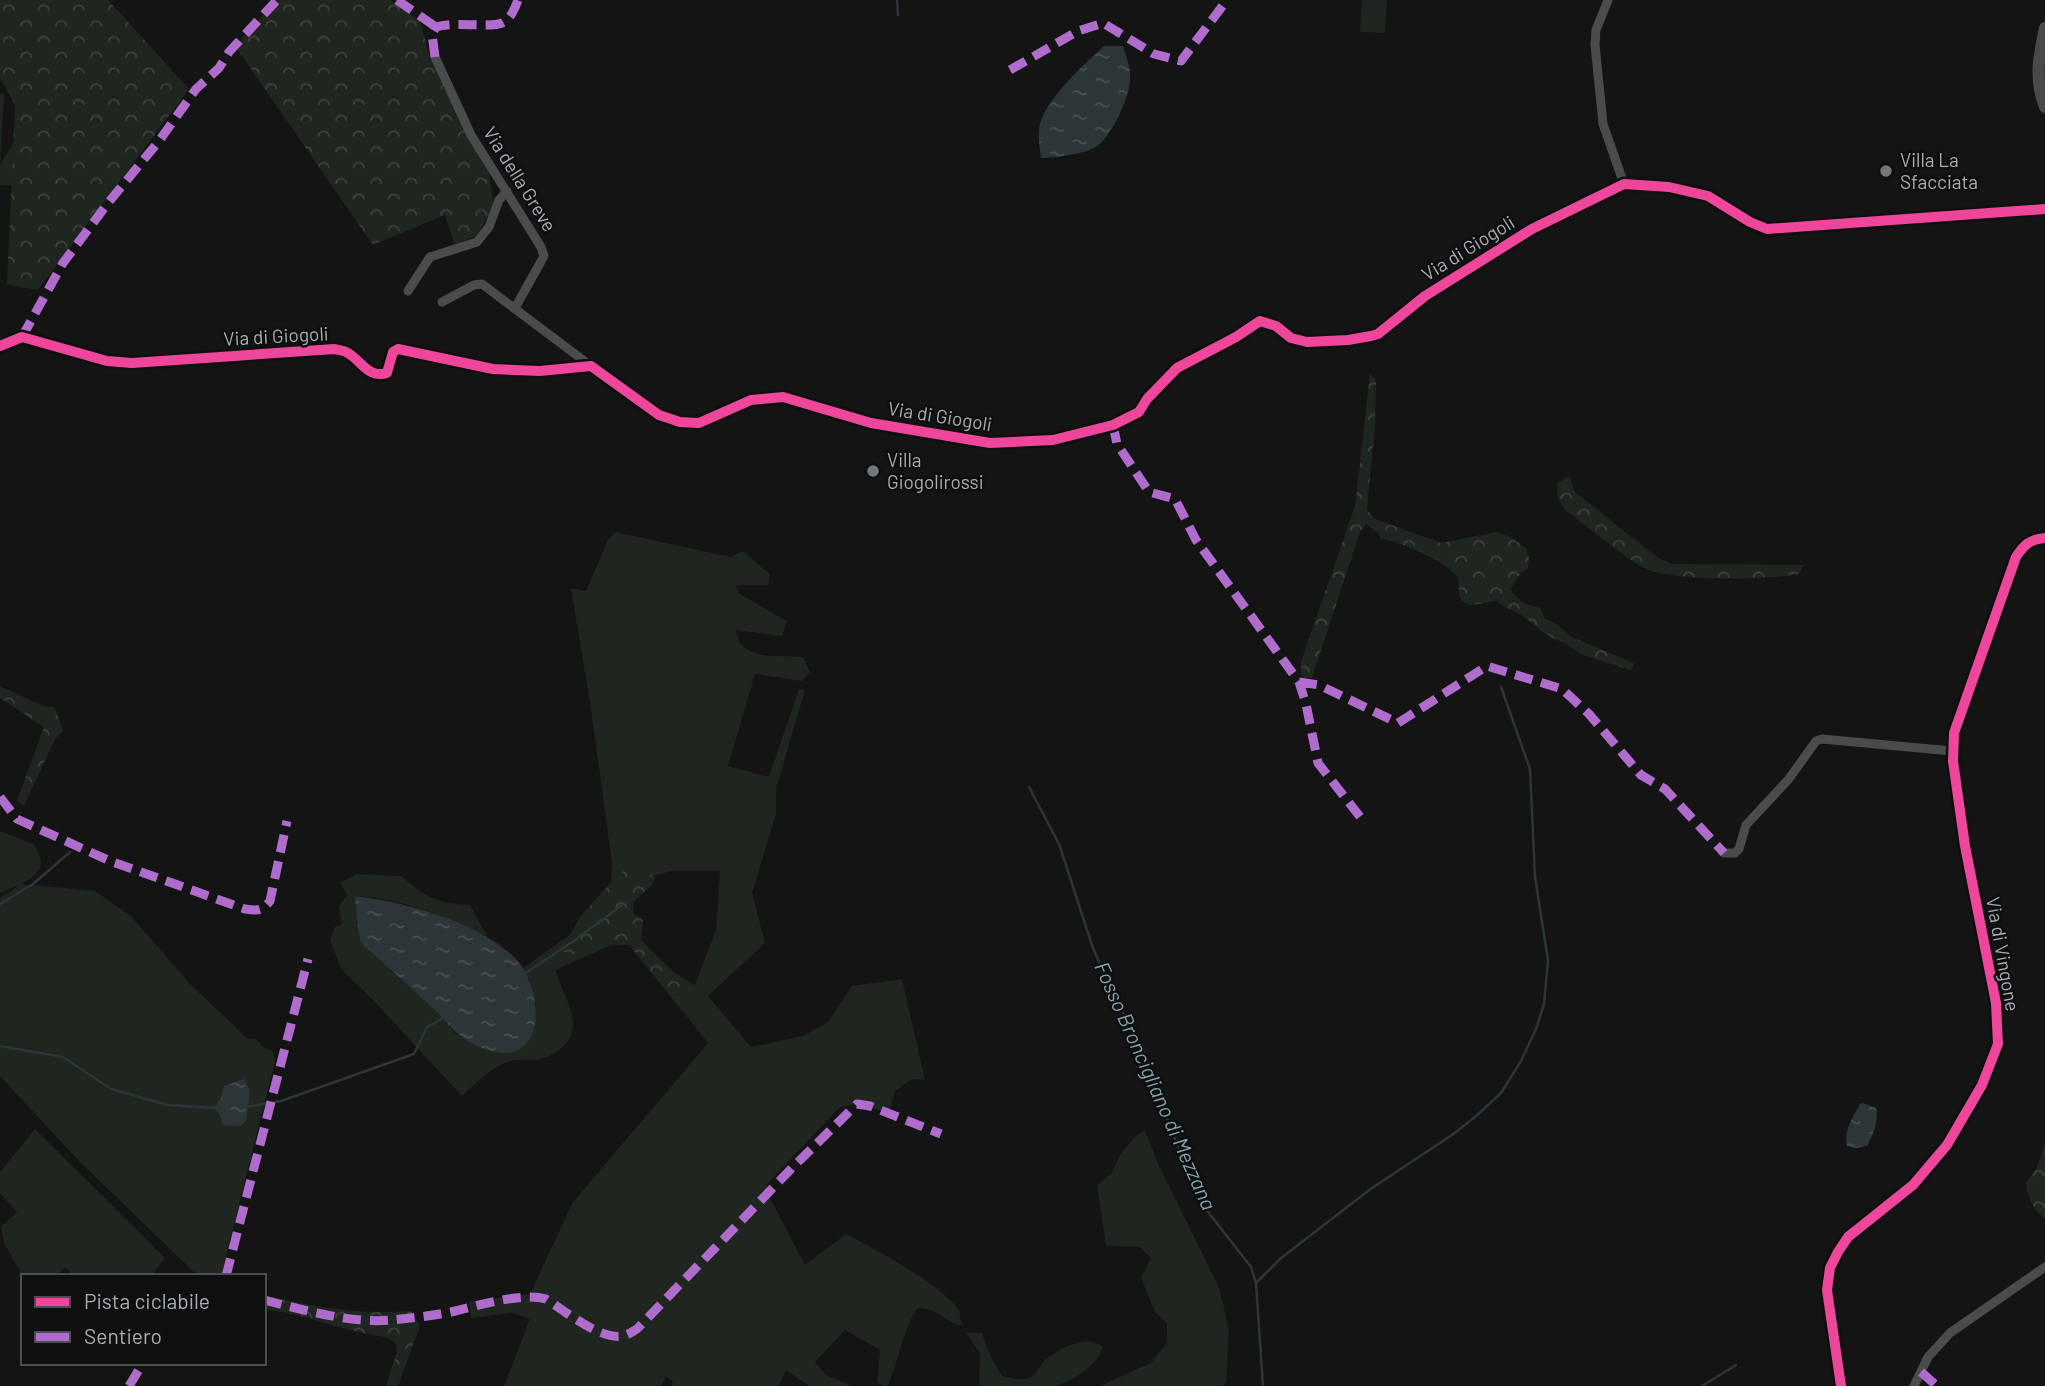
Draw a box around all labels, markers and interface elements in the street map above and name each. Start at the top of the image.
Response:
street label: Via della Greve [479,122,562,235]
place label: Villa La Sfacciata [1900,148,1978,193]
marker: Villa La Sfacciata [1878,163,1894,179]
street label: Via di Giogoli [1417,210,1518,285]
street label: Via di Giogoli [223,321,329,350]
street label: Via di Giogoli [886,396,994,435]
place label: Villa Giogolirossi [887,448,984,493]
marker: Villa Giogolirossi [865,463,881,479]
street label: Via di Vingone [1982,895,2025,1013]
water label: Fosso Broncigliano di Mezzana [1090,957,1223,1213]
legend [21,1274,266,1365]
text: Pista ciclabile [84,1288,210,1313]
text: Sentiero [84,1323,162,1348]

